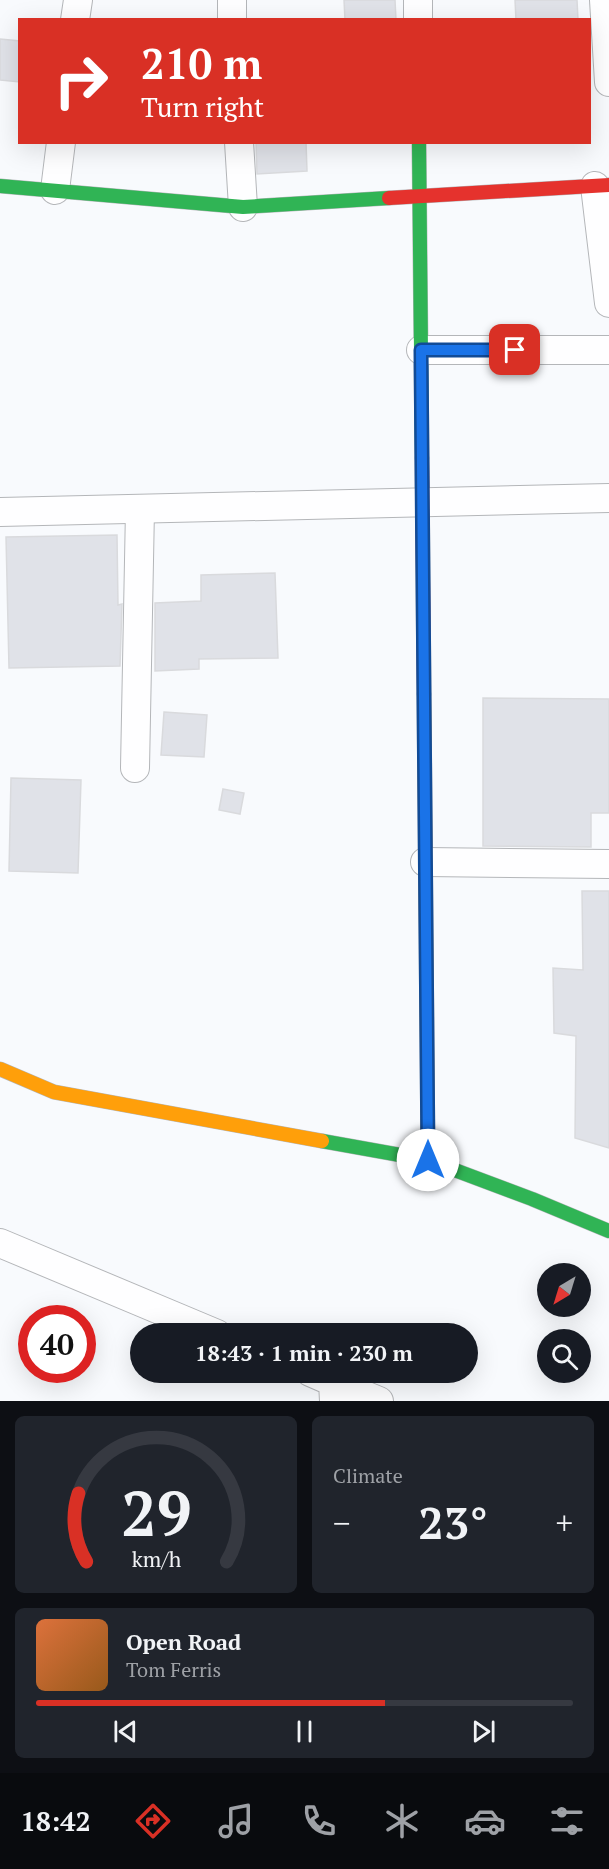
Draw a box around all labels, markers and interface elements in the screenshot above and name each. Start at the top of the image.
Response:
text: 210 m [141,35,262,91]
icon: right [42,42,120,120]
text: Turn right [141,89,264,125]
pin [489,324,540,375]
icon: arrive [498,333,531,366]
position arrow [396,1128,460,1192]
north arrow [537,1263,591,1317]
map controls [537,1263,591,1383]
speed limit sign: 40 [18,1305,96,1383]
button: search [537,1329,591,1383]
text: 18:43 · 1 min · 230 m [195,1338,413,1367]
text: Climate [333,1462,403,1489]
text: 29 [121,1471,191,1554]
text: 23° [418,1492,488,1552]
text: − [333,1501,351,1544]
text: + [555,1501,573,1544]
text: km/h [131,1545,181,1573]
text: Open Road [126,1627,241,1656]
text: Tom Ferris [126,1656,221,1683]
icon: previous [109,1715,142,1748]
icon: pause [288,1715,321,1748]
icon: next [467,1715,500,1748]
icon: directions [132,1800,174,1842]
icon: music [215,1800,257,1842]
icon: phone [298,1800,340,1842]
icon: climate [381,1800,423,1842]
icon: car [464,1800,506,1842]
icon: filters [546,1800,588,1842]
text: 18:42 [20,1803,91,1839]

